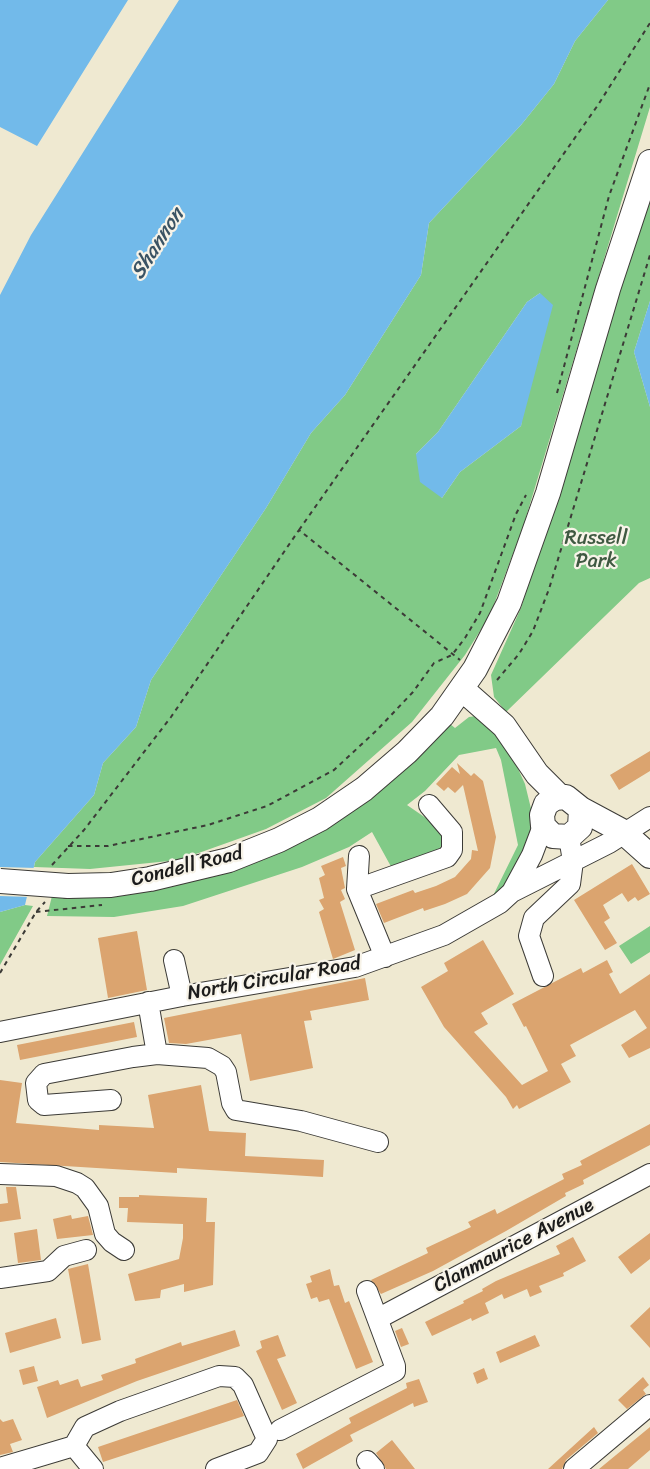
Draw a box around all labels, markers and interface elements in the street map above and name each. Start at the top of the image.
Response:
water label: Shannon [126,204,190,284]
park label: Russell Park [565,527,627,574]
street label: Condell Road [129,842,245,892]
street label: North Circular Road [185,952,363,1006]
street label: Clanmaurice Avenue [430,1194,598,1298]

